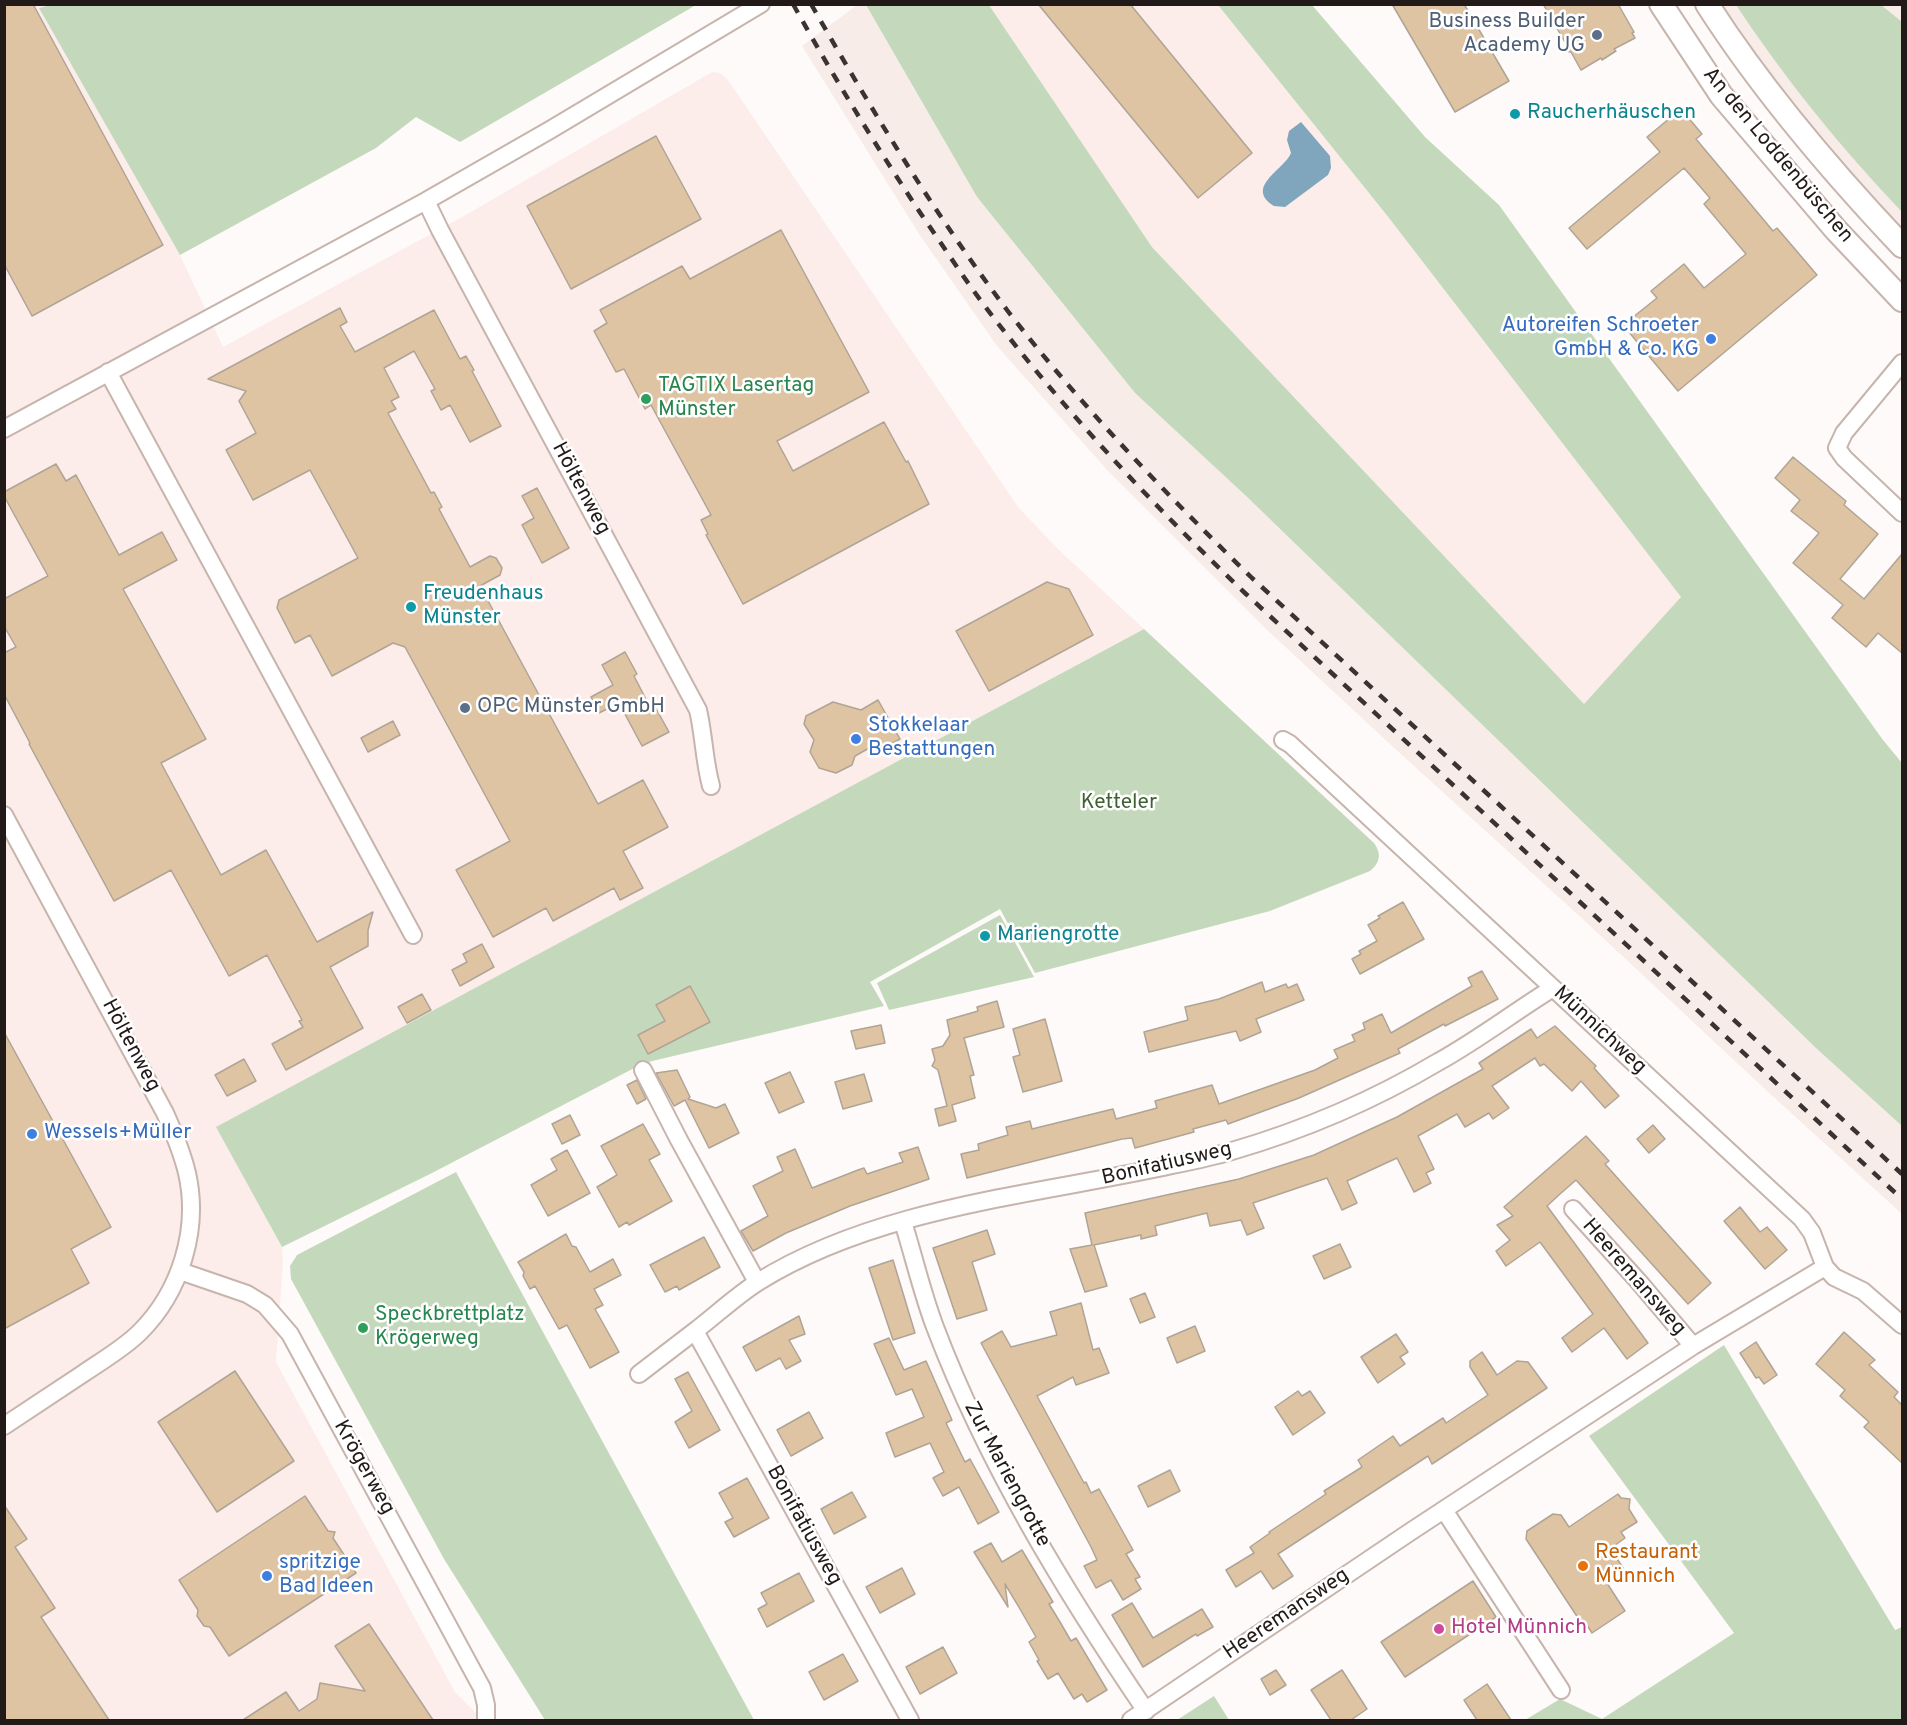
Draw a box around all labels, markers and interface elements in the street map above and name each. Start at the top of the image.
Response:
place label: Business Builder Academy UG [1428,10,1585,60]
marker: Business Builder Academy UG [1590,28,1604,42]
street label: An den Loddenbüschen [1696,63,1858,249]
place label: Raucherhäuschen [1527,101,1696,127]
marker: Raucherhäuschen [1508,107,1522,121]
place label: Autoreifen Schroeter GmbH & Co. KG [1502,314,1699,364]
marker: Autoreifen Schroeter GmbH & Co. KG [1704,332,1718,346]
place label: TAGTIX Lasertag Münster [658,374,814,424]
marker: TAGTIX Lasertag Münster [639,392,653,406]
street label: Höltenweg [545,438,615,540]
place label: Freudenhaus Münster [423,582,544,632]
marker: Freudenhaus Münster [404,600,418,614]
place label: OPC Münster GmbH [477,695,665,721]
marker: OPC Münster GmbH [458,701,472,715]
place label: Stokkelaar Bestattungen [868,714,995,764]
marker: Stokkelaar Bestattungen [849,732,863,746]
park label: Ketteler [1081,791,1157,817]
place label: Mariengrotte [997,923,1119,949]
marker: Mariengrotte [978,929,992,943]
street label: Münnichweg [1547,981,1651,1081]
street label: Höltenweg [95,995,165,1097]
place label: Wessels+Müller [44,1121,191,1147]
marker: Wessels+Müller [25,1127,39,1141]
street label: Bonifatiusweg [1099,1138,1235,1192]
street label: Heeremansweg [1576,1215,1690,1341]
place label: Speckbrettplatz Krögerweg [375,1303,525,1353]
marker: Speckbrettplatz Krögerweg [356,1321,370,1335]
street label: Zur Mariengrotte [957,1398,1055,1552]
street label: Krögerweg [327,1416,399,1520]
street label: Bonifatiusweg [760,1462,846,1590]
place label: Restaurant Münnich [1595,1541,1698,1591]
place label: spritzige Bad Ideen [279,1551,374,1601]
marker: Restaurant Münnich [1576,1559,1590,1573]
street label: Heeremansweg [1219,1564,1355,1666]
marker: spritzige Bad Ideen [260,1569,274,1583]
place label: Hotel Münnich [1451,1616,1587,1642]
marker: Hotel Münnich [1432,1622,1446,1636]

